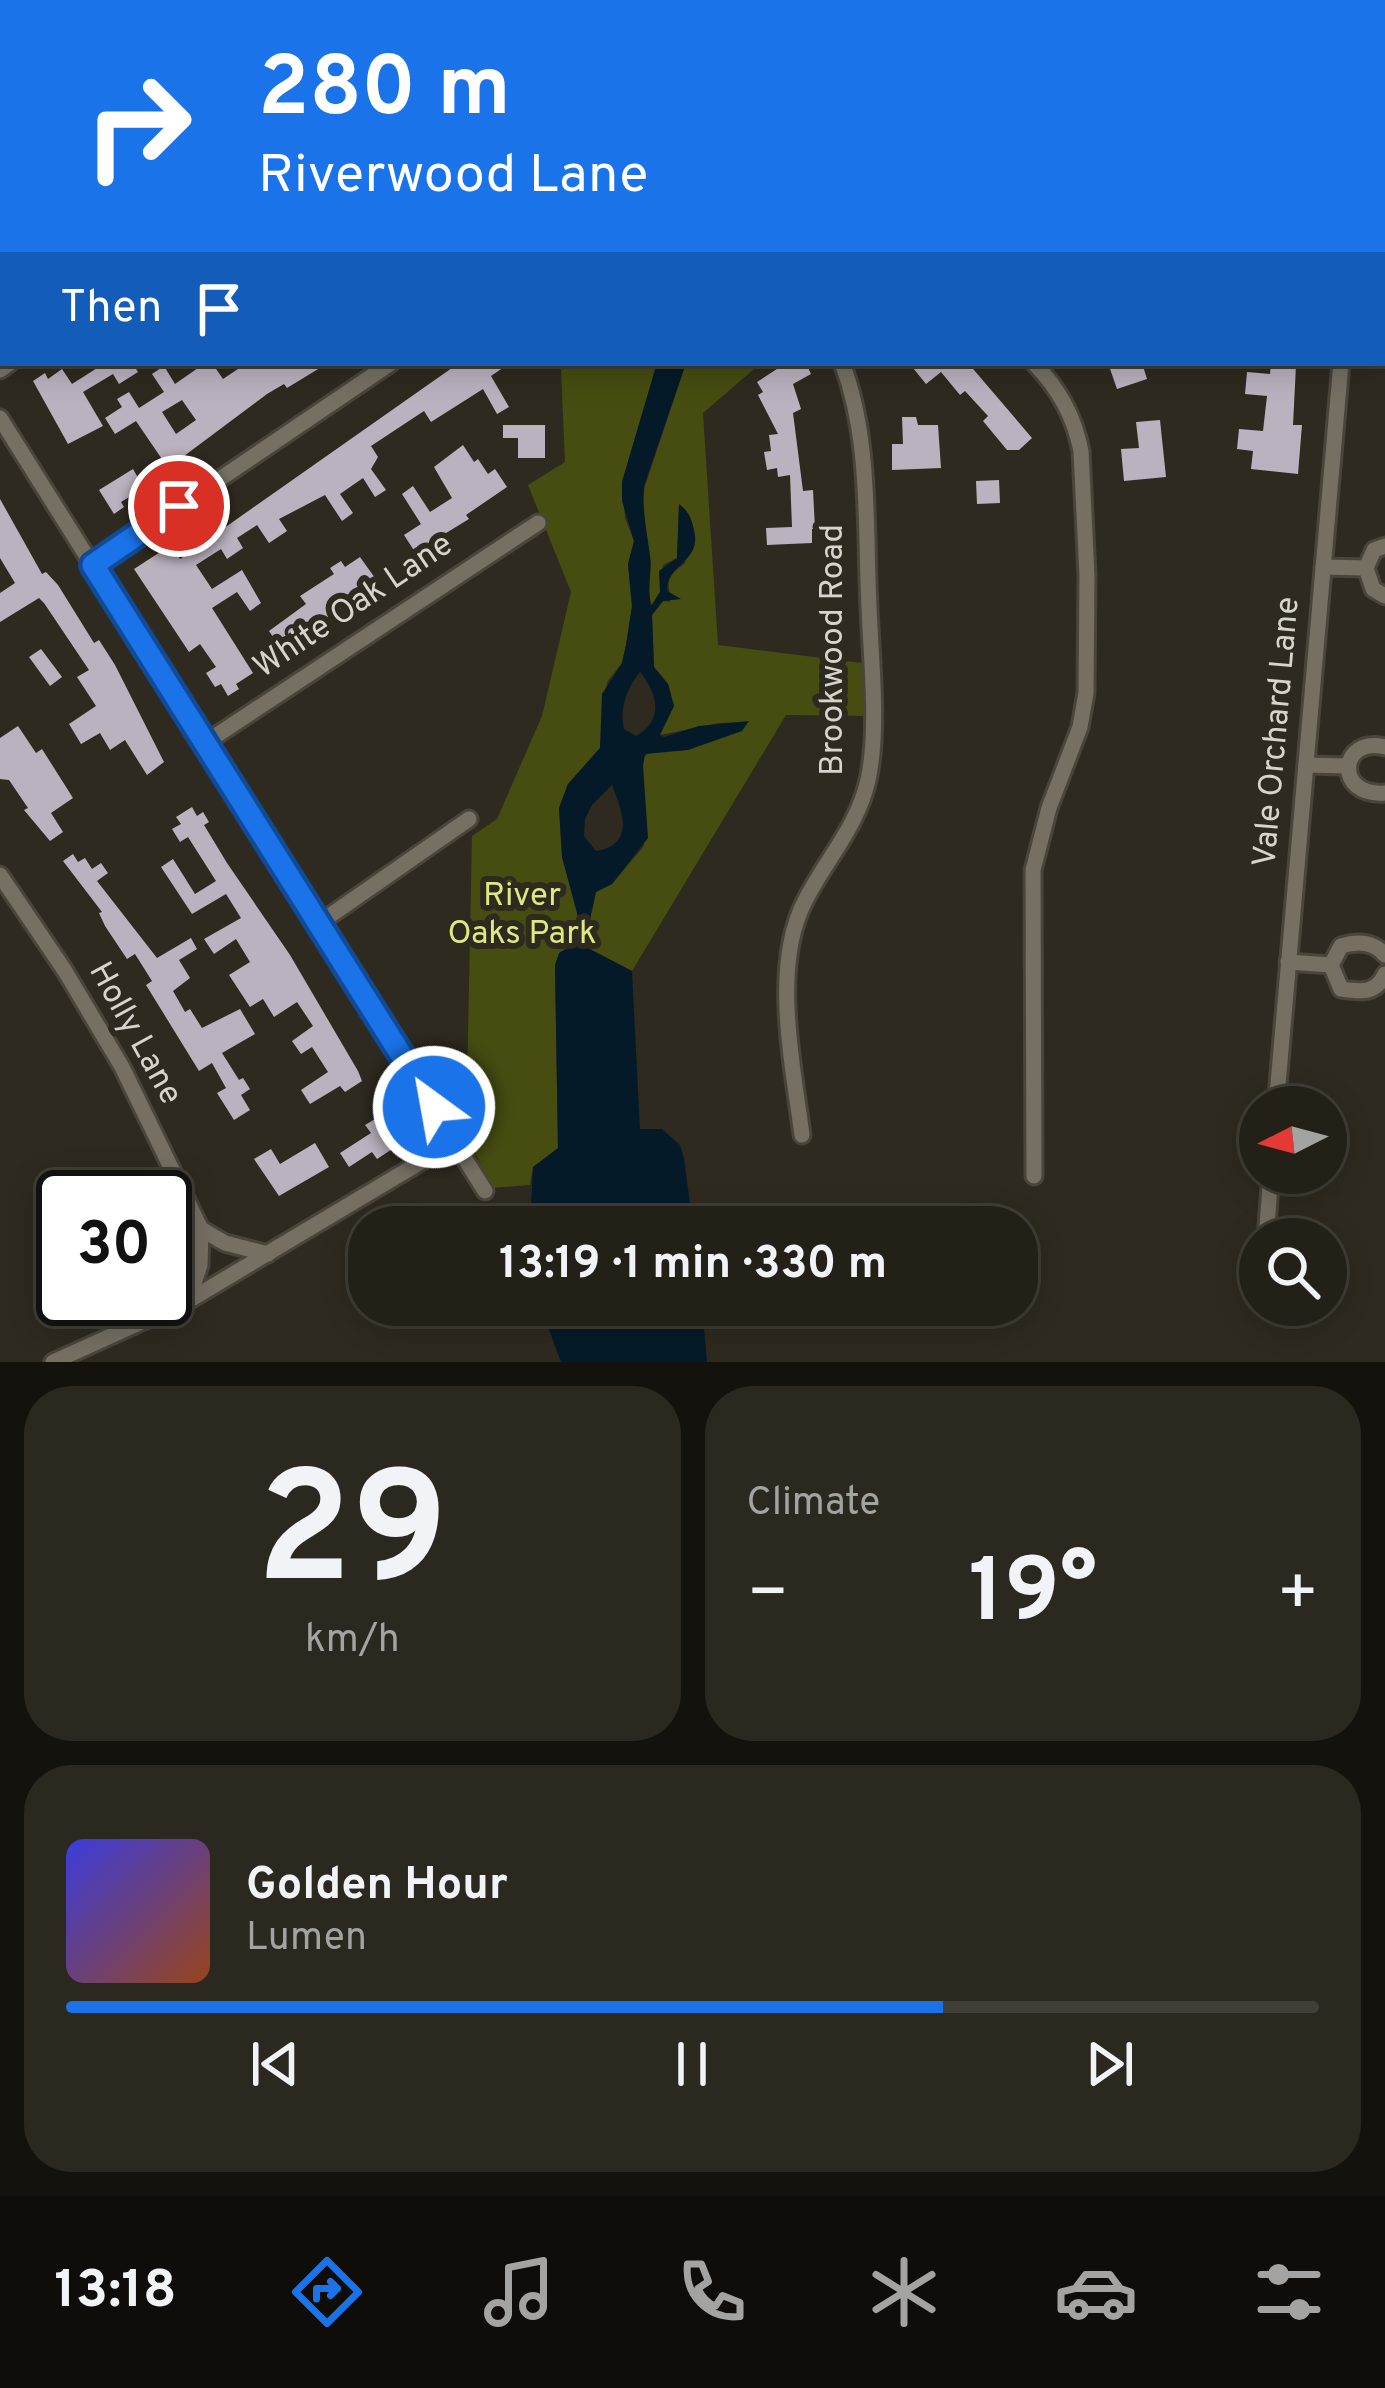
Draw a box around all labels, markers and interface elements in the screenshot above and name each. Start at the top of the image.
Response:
text: 280 m [258,39,511,145]
icon: right [60,48,216,204]
text: Riverwood Lane [258,143,648,212]
icon: arrive [186,276,252,342]
text: Then [60,281,162,338]
pin [128,455,230,557]
icon: arrive [146,473,212,539]
street label: Brookwood Road [813,524,855,776]
street label: White Oak Lane [246,525,462,689]
street label: Vale Orchard Lane [1245,595,1311,869]
park label: River Oaks Park [447,876,597,956]
street label: Holly Lane [78,955,190,1113]
position arrow [371,1044,497,1170]
north arrow [1239,1086,1347,1194]
map controls [1239,1086,1347,1326]
speed limit sign: 30 [36,1170,192,1326]
button: search [1239,1218,1347,1326]
text: 13:19 · 1 min · 330 m [499,1237,887,1294]
text: 29 [257,1440,448,1638]
text: Climate [747,1480,880,1529]
text: 19° [968,1540,1097,1653]
text: − [747,1555,789,1638]
text: + [1276,1555,1319,1638]
text: km/h [305,1617,400,1666]
text: Golden Hour [246,1858,508,1915]
text: Lumen [246,1915,367,1964]
icon: previous [242,2031,308,2097]
icon: pause [659,2031,725,2097]
icon: next [1077,2031,1143,2097]
icon: directions [285,2250,369,2334]
icon: music [477,2250,561,2334]
icon: phone [670,2250,754,2334]
icon: climate [862,2250,946,2334]
icon: car [1054,2250,1138,2334]
icon: filters [1247,2250,1331,2334]
text: 13:18 [54,2258,177,2327]

